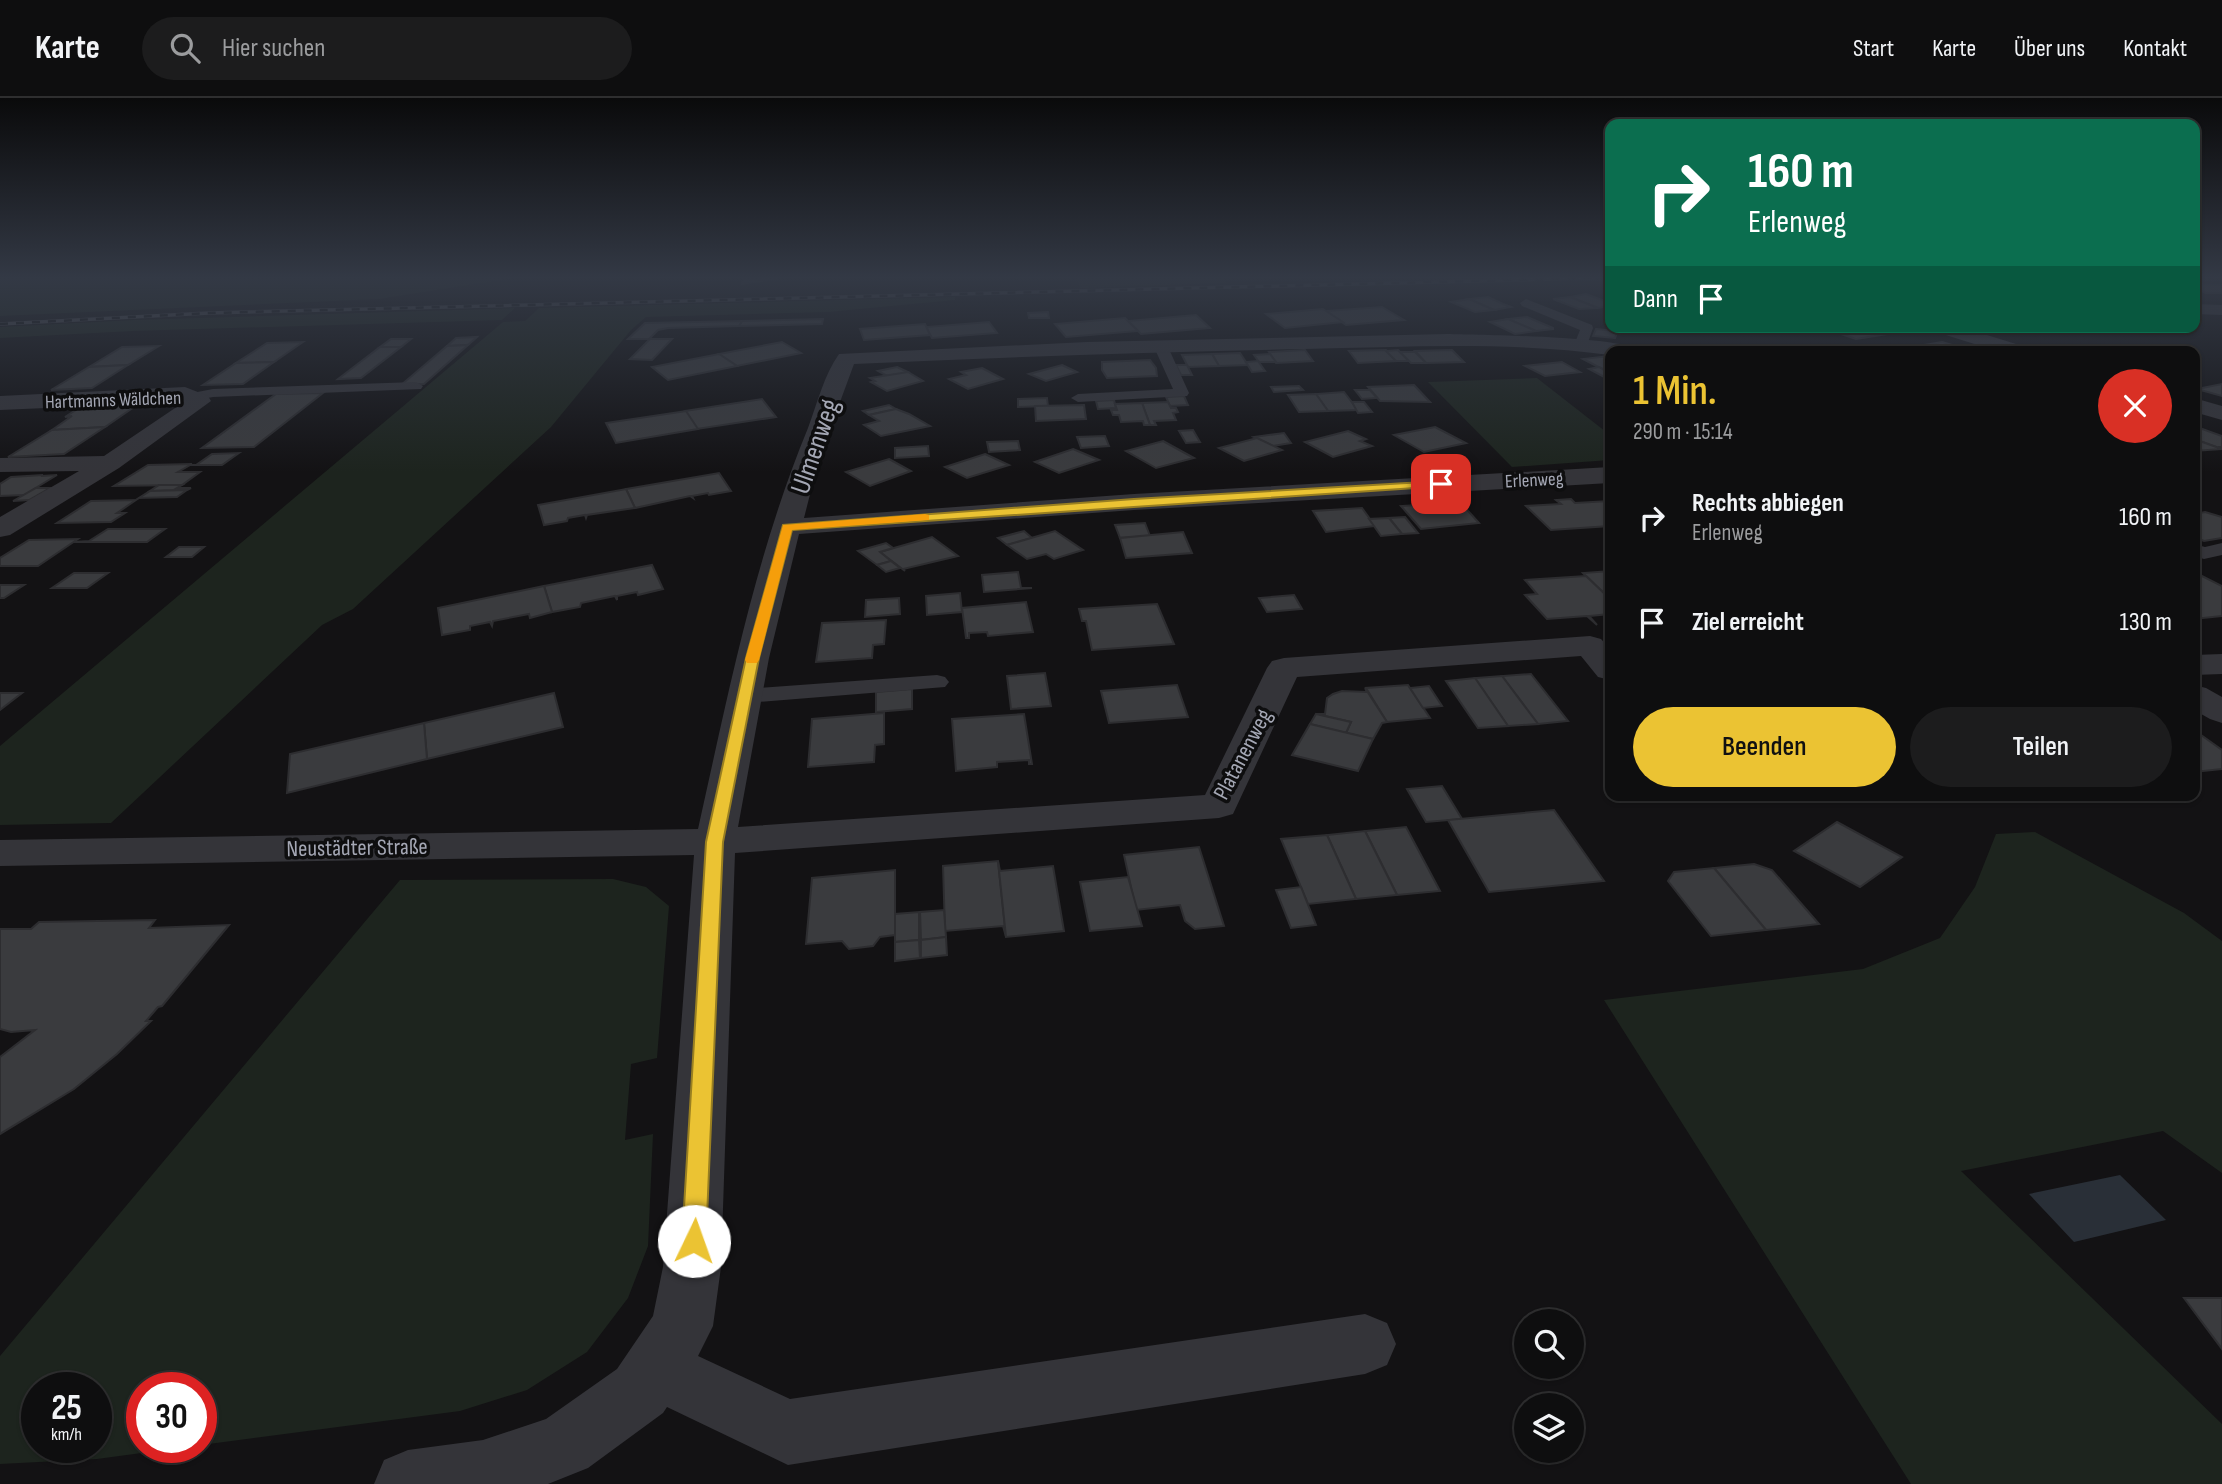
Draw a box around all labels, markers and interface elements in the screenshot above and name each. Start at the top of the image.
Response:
search box [142,17,632,80]
text: Karte [35,28,100,68]
icon: search [166,29,204,67]
text: Hier suchen [222,33,325,64]
text: Start [1853,34,1894,63]
text: Karte [1932,34,1976,63]
text: Über uns [2014,34,2085,63]
text: Kontakt [2123,34,2187,63]
text: 160 m [1748,143,1854,202]
icon: right [1633,147,1724,238]
text: Erlenweg [1748,203,1846,242]
icon: arrive [1692,280,1730,318]
text: Dann [1633,284,1678,315]
text: 1 Min. [1633,366,1717,417]
button: close [2098,369,2172,443]
street label: Hartmanns Wäldchen [45,387,182,414]
street label: Ulmenweg [784,395,847,498]
text: 290 m · 15:14 [1633,418,1733,446]
pin [1411,454,1471,514]
icon: arrive [1422,465,1460,503]
street label: Erlenweg [1504,467,1564,494]
text: Rechts abbiegen [1692,488,1844,519]
icon: right [1633,499,1671,537]
text: 160 m [2119,502,2172,533]
text: Erlenweg [1692,519,1763,547]
icon: arrive [1633,604,1671,642]
text: Ziel erreicht [1692,607,1804,638]
text: 130 m [2120,607,2172,638]
street label: Platanenweg [1207,704,1278,805]
button: Beenden [1633,707,1896,787]
button: Teilen [1910,707,2172,787]
street label: Neustädter Straße [286,833,428,863]
position arrow [657,1204,731,1278]
map controls [1514,1309,1584,1463]
button: search [1514,1309,1584,1379]
speed limit sign: 30 [126,1372,217,1463]
text: 25 [51,1387,82,1430]
button: layers [1514,1393,1584,1463]
text: km/h [51,1424,82,1445]

